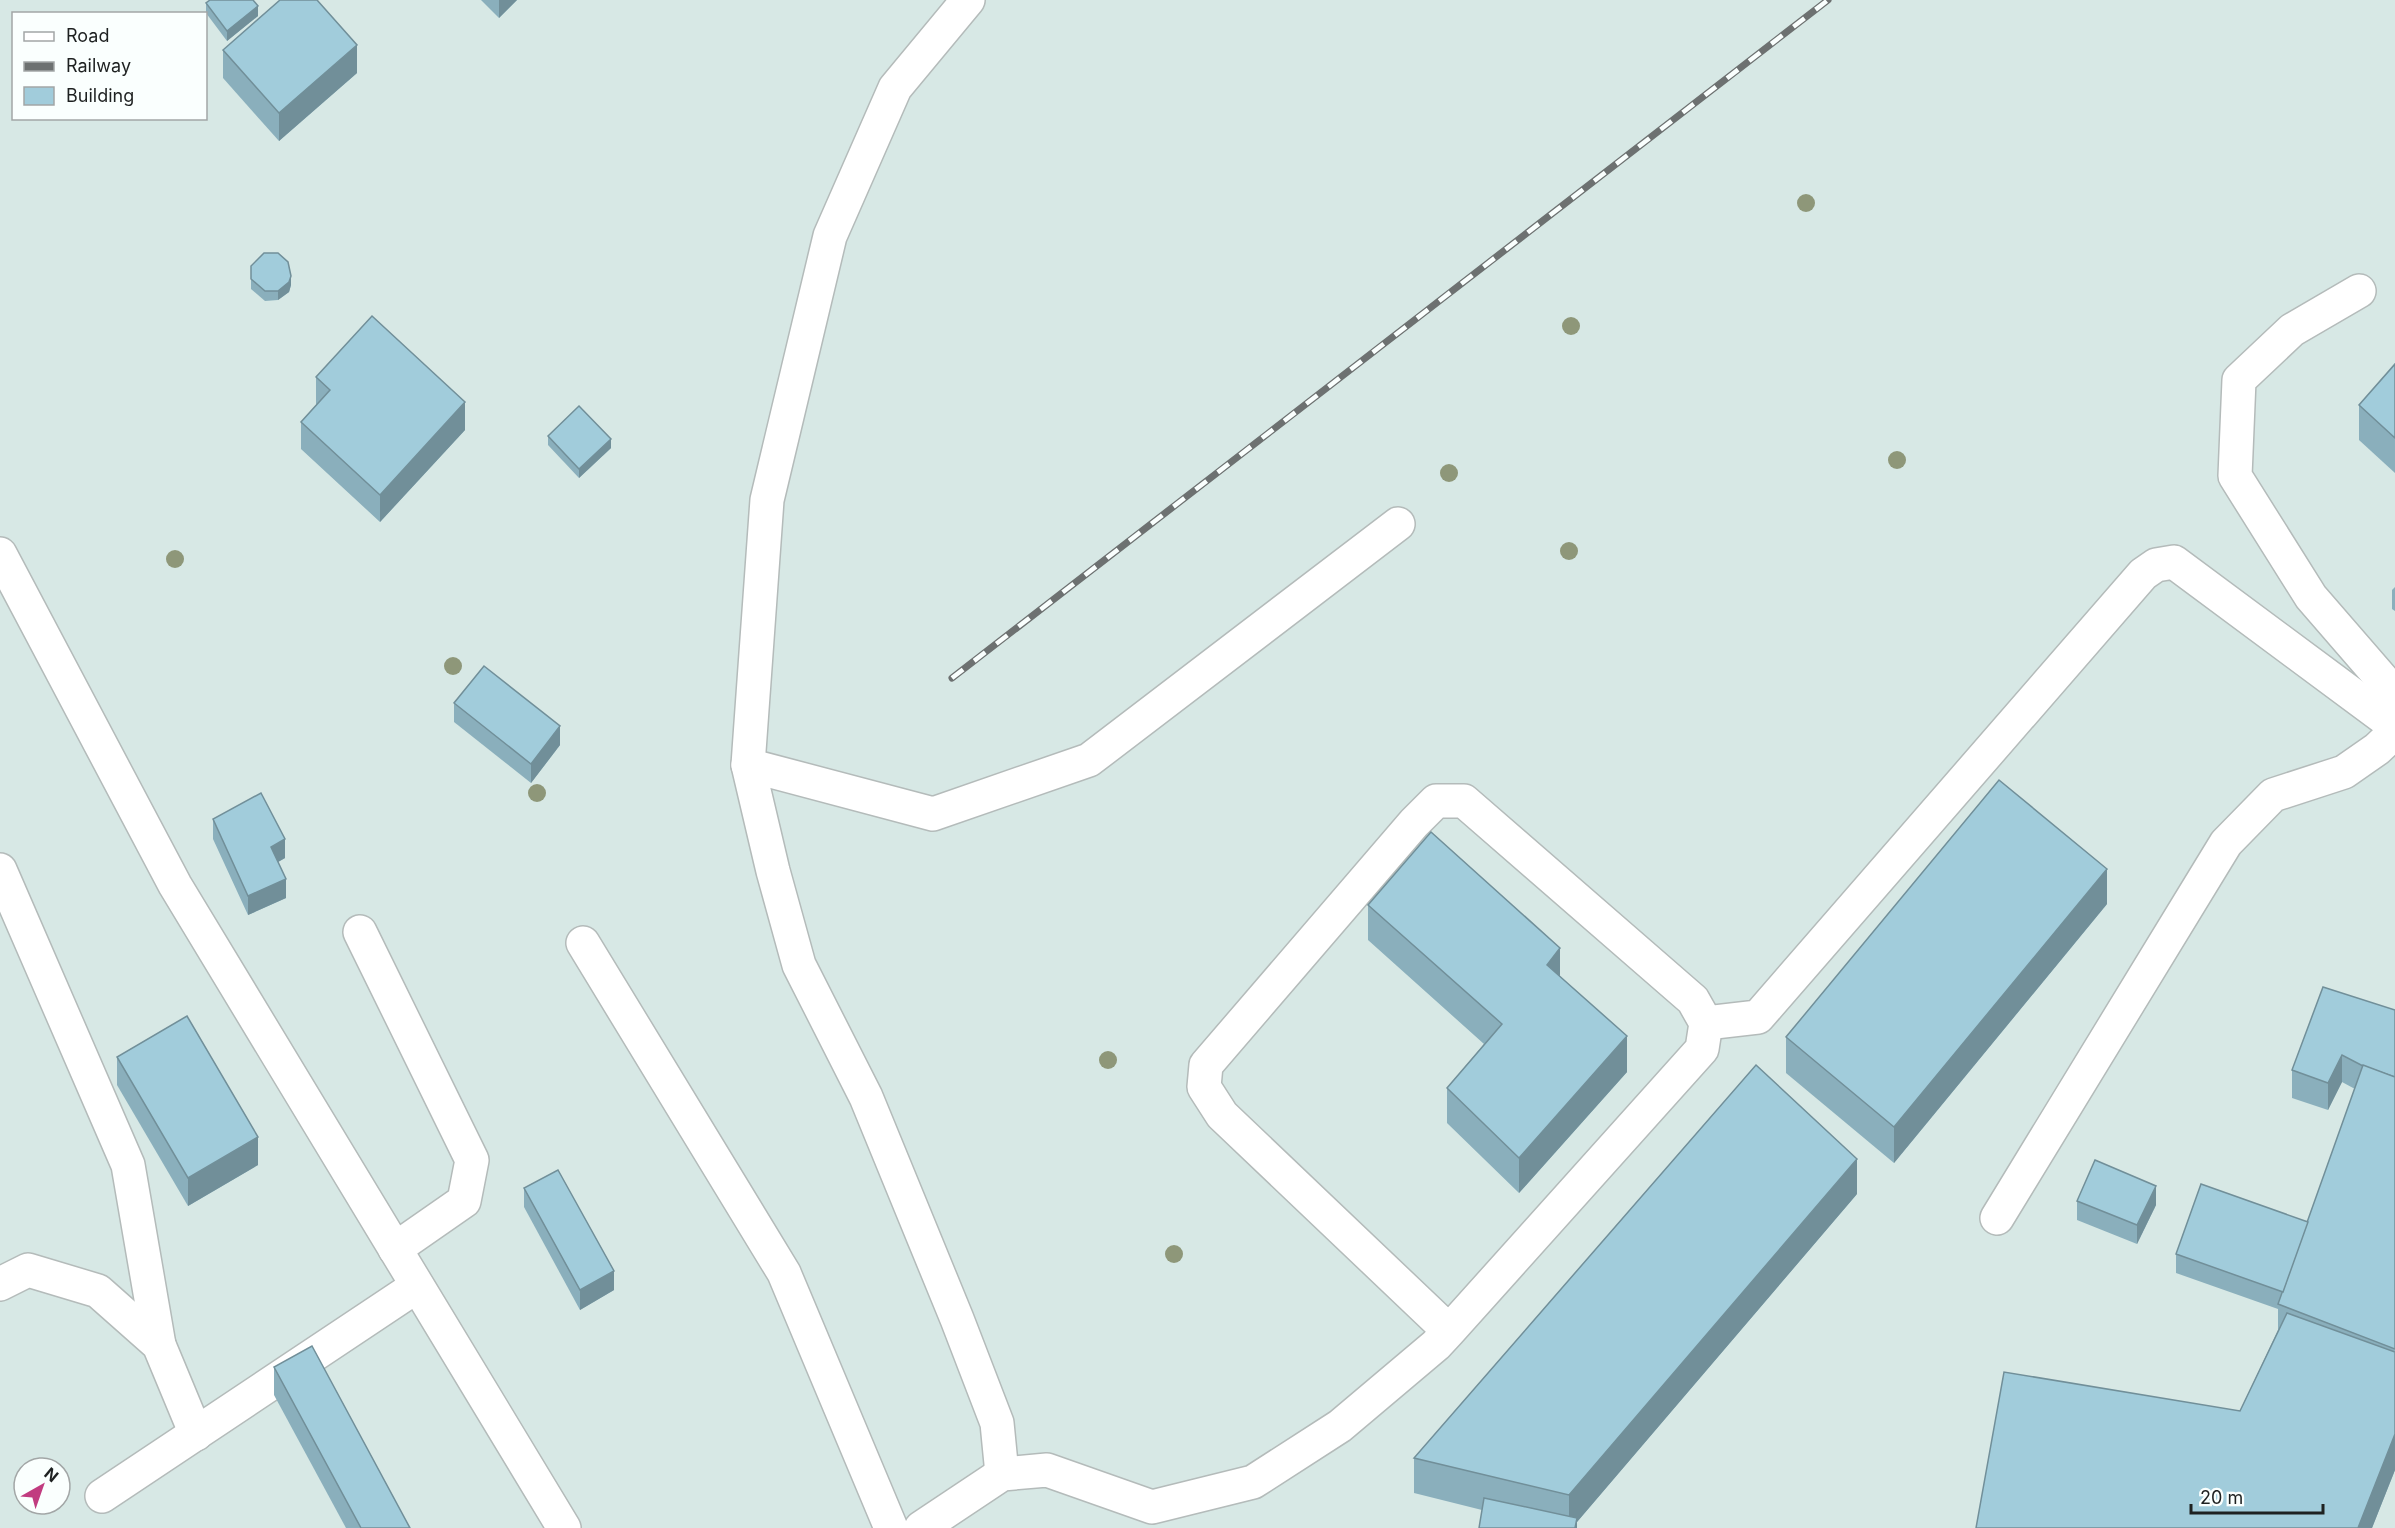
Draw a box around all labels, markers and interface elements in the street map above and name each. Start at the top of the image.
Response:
legend [12,12,207,120]
text: Road [66,25,109,46]
text: Railway [66,55,131,76]
text: Building [66,85,134,106]
north arrow [12,1456,72,1516]
text: N [41,1463,63,1486]
scale bar [2191,1477,2323,1515]
text: 20 m [2200,1487,2243,1508]

